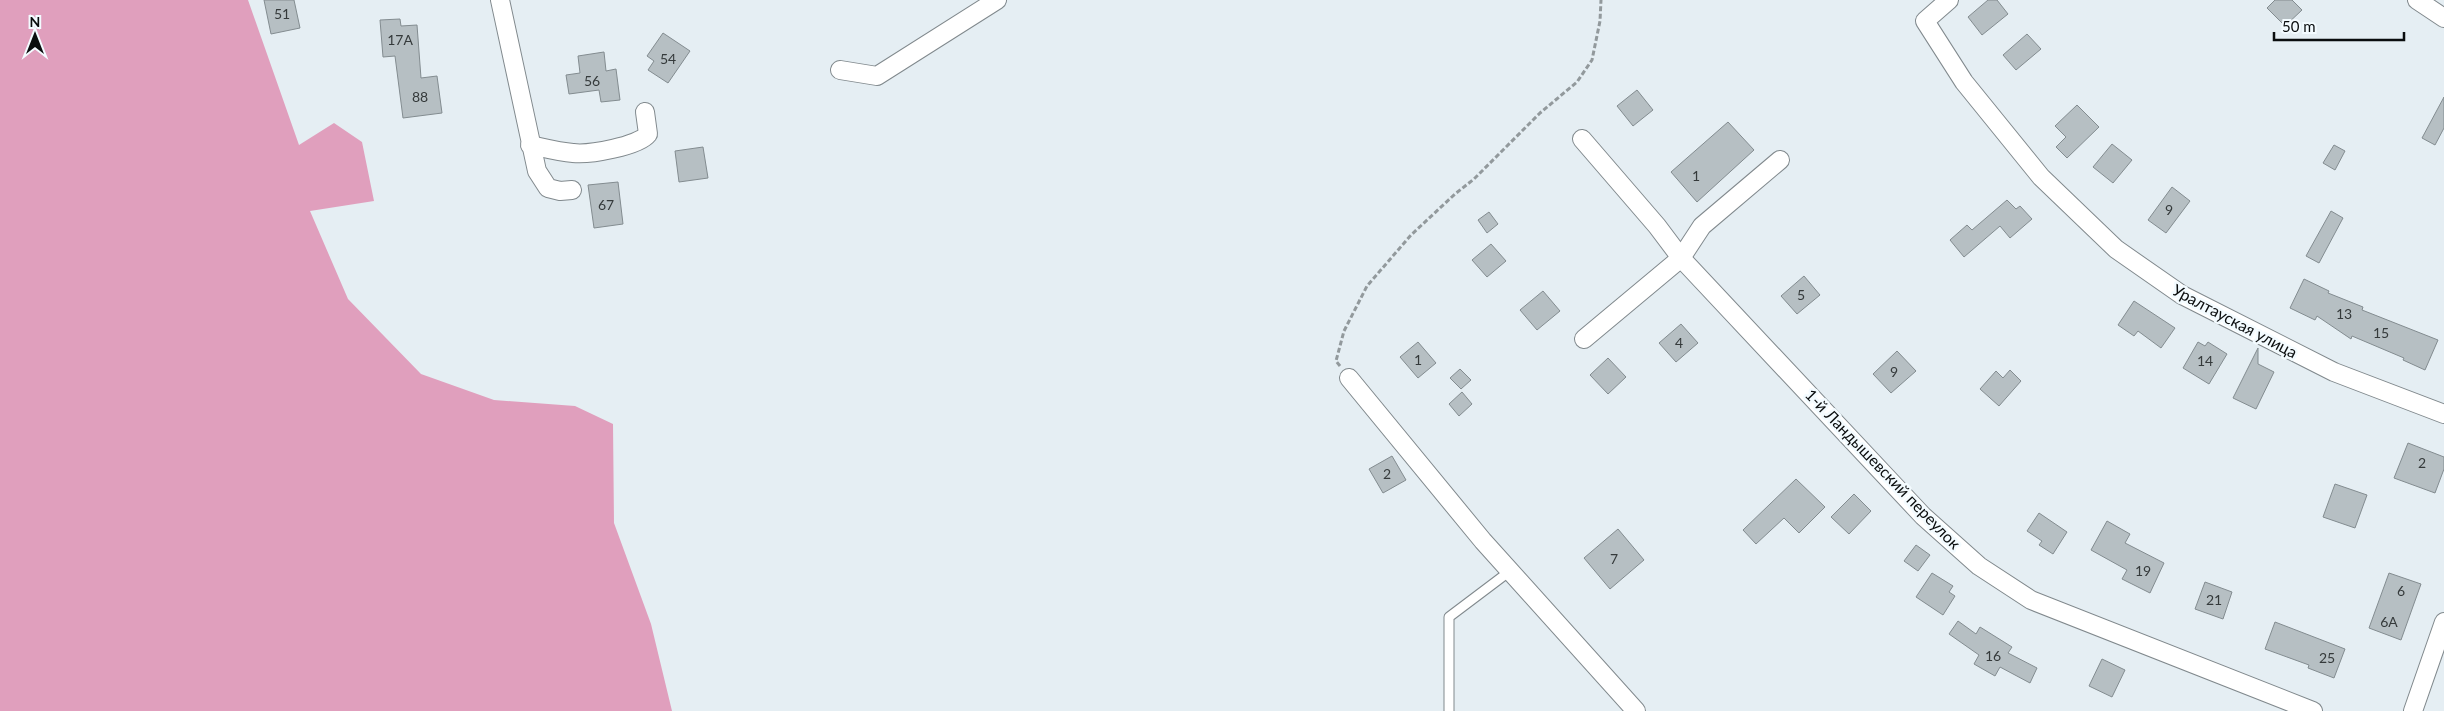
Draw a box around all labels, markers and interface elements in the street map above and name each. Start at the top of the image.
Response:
house number: 51 [274,5,290,22]
north arrow [10,10,60,60]
scale bar [2274,10,2404,42]
text: N [30,13,40,30]
text: 50 m [2282,17,2316,35]
house number: 17А [387,31,413,48]
house number: 54 [660,50,676,67]
house number: 56 [584,72,600,89]
house number: 88 [412,88,428,105]
house number: 1 [1692,167,1700,184]
house number: 67 [598,196,614,213]
house number: 9 [2165,201,2173,218]
street label: Уралтауская улица [2170,280,2301,361]
house number: 5 [1797,286,1805,303]
house number: 13 [2336,305,2352,322]
house number: 15 [2373,324,2389,341]
house number: 4 [1675,334,1683,351]
house number: 1 [1414,351,1422,368]
house number: 14 [2197,352,2213,369]
house number: 9 [1890,363,1898,380]
street label: 1-й Ландышевский переулок [1802,385,1965,553]
house number: 2 [2418,454,2426,471]
house number: 2 [1383,465,1391,482]
house number: 7 [1610,550,1618,567]
house number: 19 [2135,562,2151,579]
house number: 6 [2397,582,2405,599]
house number: 21 [2206,591,2222,608]
house number: 6А [2380,613,2398,630]
house number: 16 [1985,647,2001,664]
house number: 25 [2319,649,2335,666]

